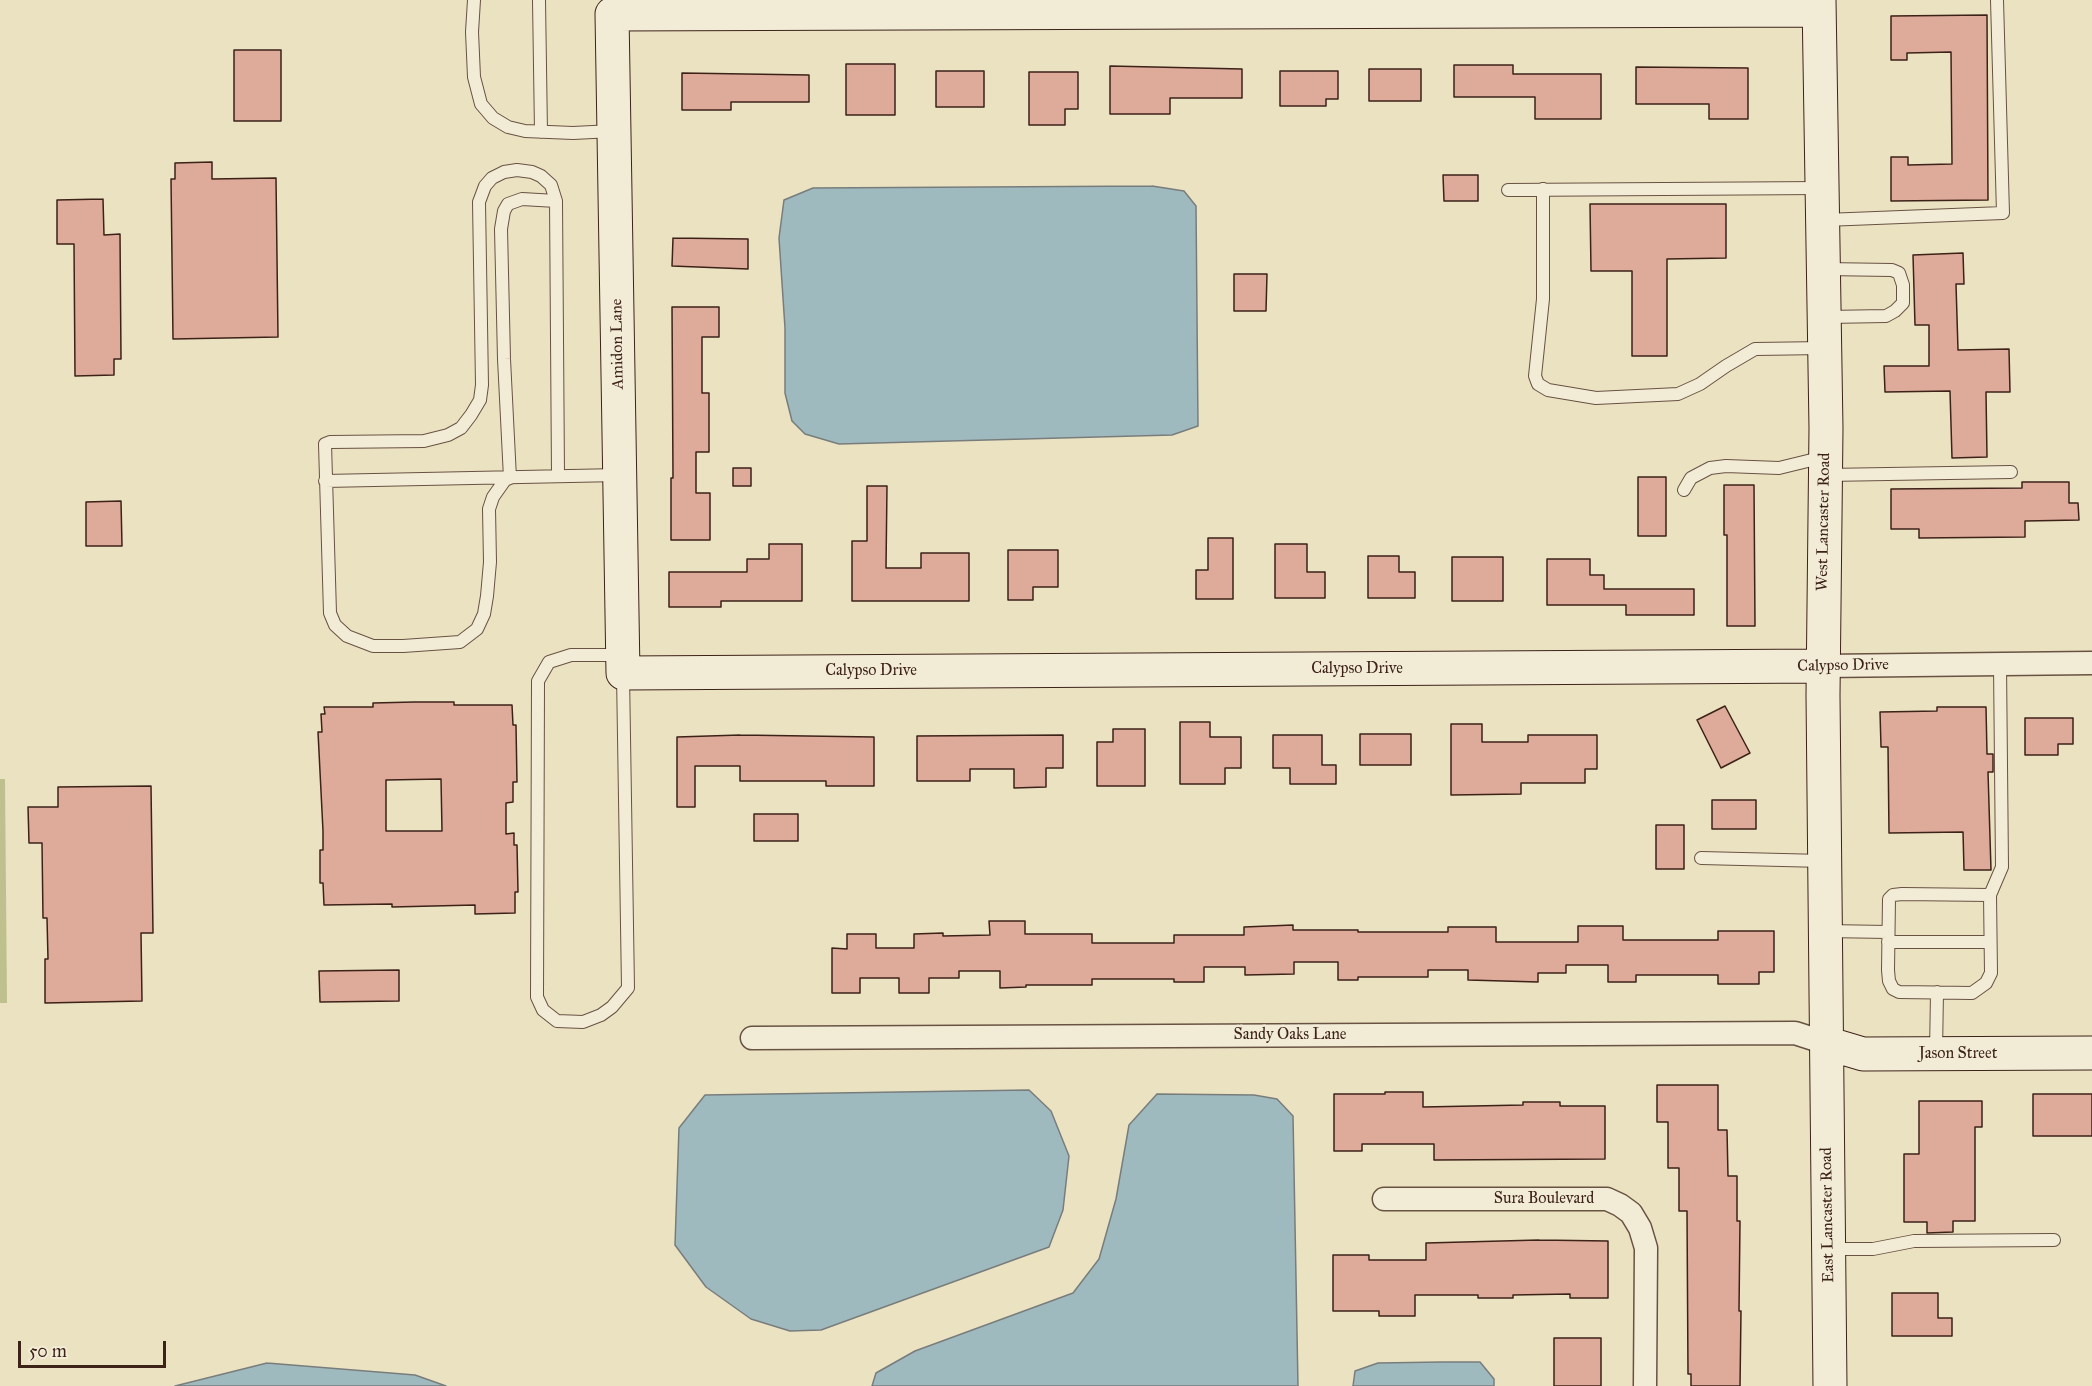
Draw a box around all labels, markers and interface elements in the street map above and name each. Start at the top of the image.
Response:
street label: Amidon Lane [608,298,628,390]
street label: West Lancaster Road [1813,453,1835,591]
street label: Calypso Drive [1797,656,1889,676]
street label: Calypso Drive [1311,659,1403,679]
street label: Calypso Drive [825,661,917,681]
street label: Sandy Oaks Lane [1233,1025,1347,1045]
street label: Jason Street [1919,1044,1997,1064]
street label: East Lancaster Road [1817,1147,1839,1283]
street label: Sura Boulevard [1494,1189,1594,1209]
scale bar [21,1329,170,1367]
text: 50 m [29,1340,67,1362]

